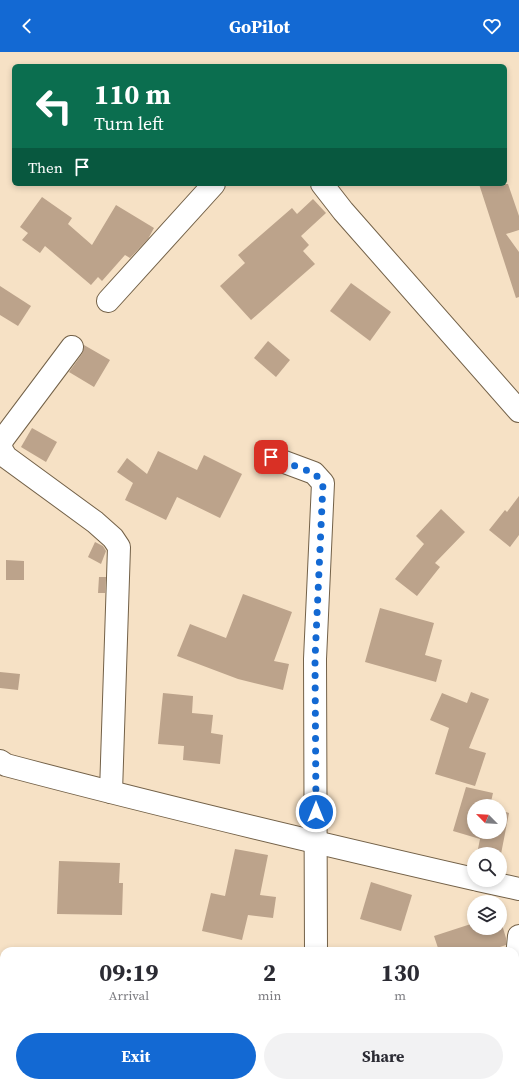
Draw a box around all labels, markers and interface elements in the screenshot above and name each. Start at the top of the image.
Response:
text: GoPilot [229,14,290,39]
icon: back [16,15,38,37]
icon: heart [481,15,503,37]
text: 110 m [94,75,171,113]
icon: left [28,80,80,132]
text: Turn left [94,111,164,136]
icon: arrive [71,156,93,178]
text: Then [28,157,63,178]
pin [254,440,288,474]
icon: arrive [260,446,282,468]
position arrow [295,791,337,833]
north arrow [467,799,507,839]
map controls [467,799,507,935]
button: search [467,847,507,887]
button: layers [467,895,507,935]
text: 09:19 [99,956,159,989]
text: 2 [263,956,276,989]
text: 130 [381,956,420,989]
text: Arrival [109,987,149,1004]
text: min [258,987,281,1004]
text: m [394,987,406,1004]
button: Exit [16,1033,256,1079]
button: Share [264,1033,503,1079]

